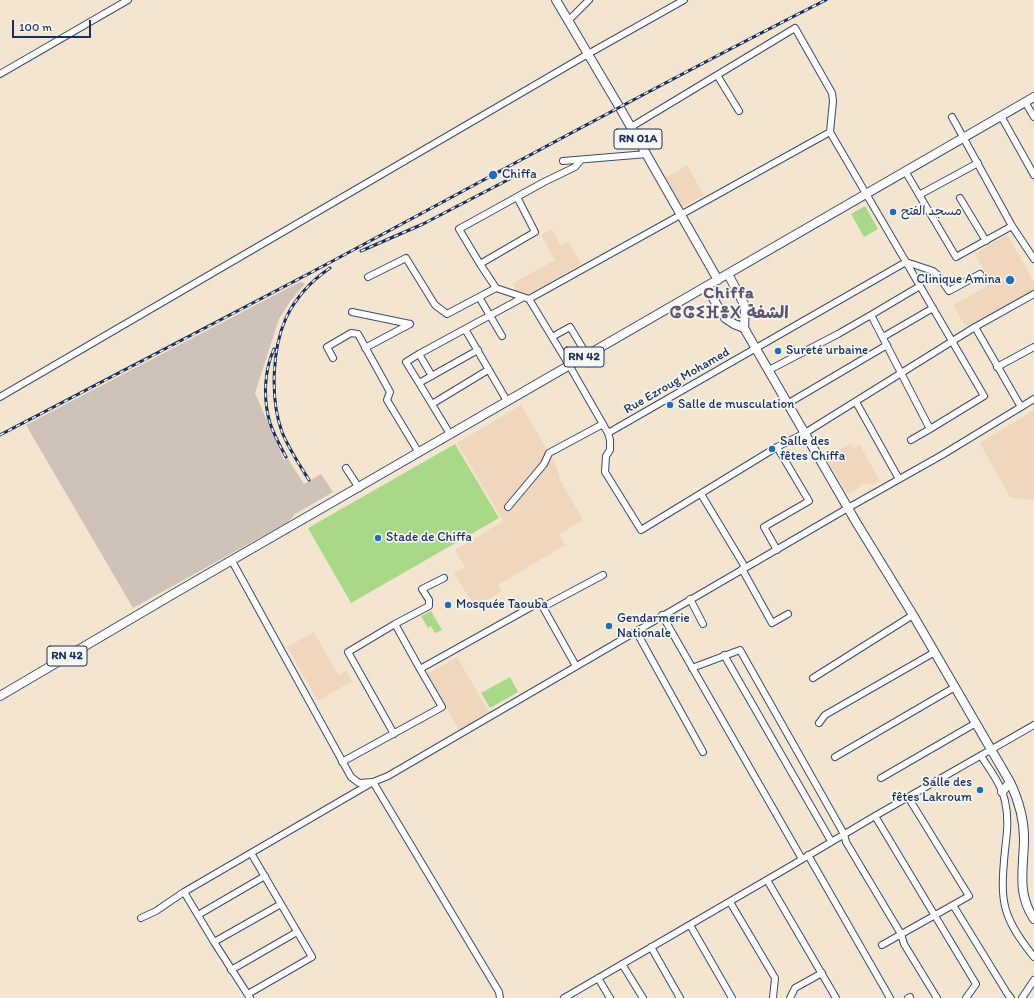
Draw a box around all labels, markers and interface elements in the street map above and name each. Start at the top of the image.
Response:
scale bar [14,12,93,38]
text: 100 m [19,20,52,34]
road number: RN 01A [614,129,662,149]
place label: Chiffa [502,167,537,183]
marker: Chiffa [487,169,499,181]
place label: مسجد الفتح [901,204,962,220]
marker: مسجد الفتح [888,207,898,217]
place label: Clinique Amina [916,272,1001,288]
marker: Clinique Amina [1004,274,1016,286]
district label: Chiffa ⵛⵛⵉⴼⴻⵝ الشفة [673,284,785,324]
place label: Sureté urbaine [786,343,868,359]
street label: Rue Ezroug Mohamed [621,344,733,418]
marker: Sureté urbaine [773,346,783,356]
road number: RN 42 [564,347,604,367]
place label: Salle de musculation [678,397,794,413]
marker: Salle de musculation [665,400,675,410]
place label: Salle des fêtes Chiffa [780,434,845,465]
marker: Salle des fêtes Chiffa [767,444,777,454]
place label: Stade de Chiffa [386,530,472,546]
marker: Stade de Chiffa [373,533,383,543]
place label: Mosquée Taouba [456,597,548,613]
marker: Mosquée Taouba [443,600,453,610]
place label: Gendarmerie Nationale [617,611,690,642]
marker: Gendarmerie Nationale [604,621,614,631]
road number: RN 42 [47,646,87,666]
place label: Salle des fêtes Lakroum [892,775,972,806]
marker: Salle des fêtes Lakroum [975,785,985,795]

